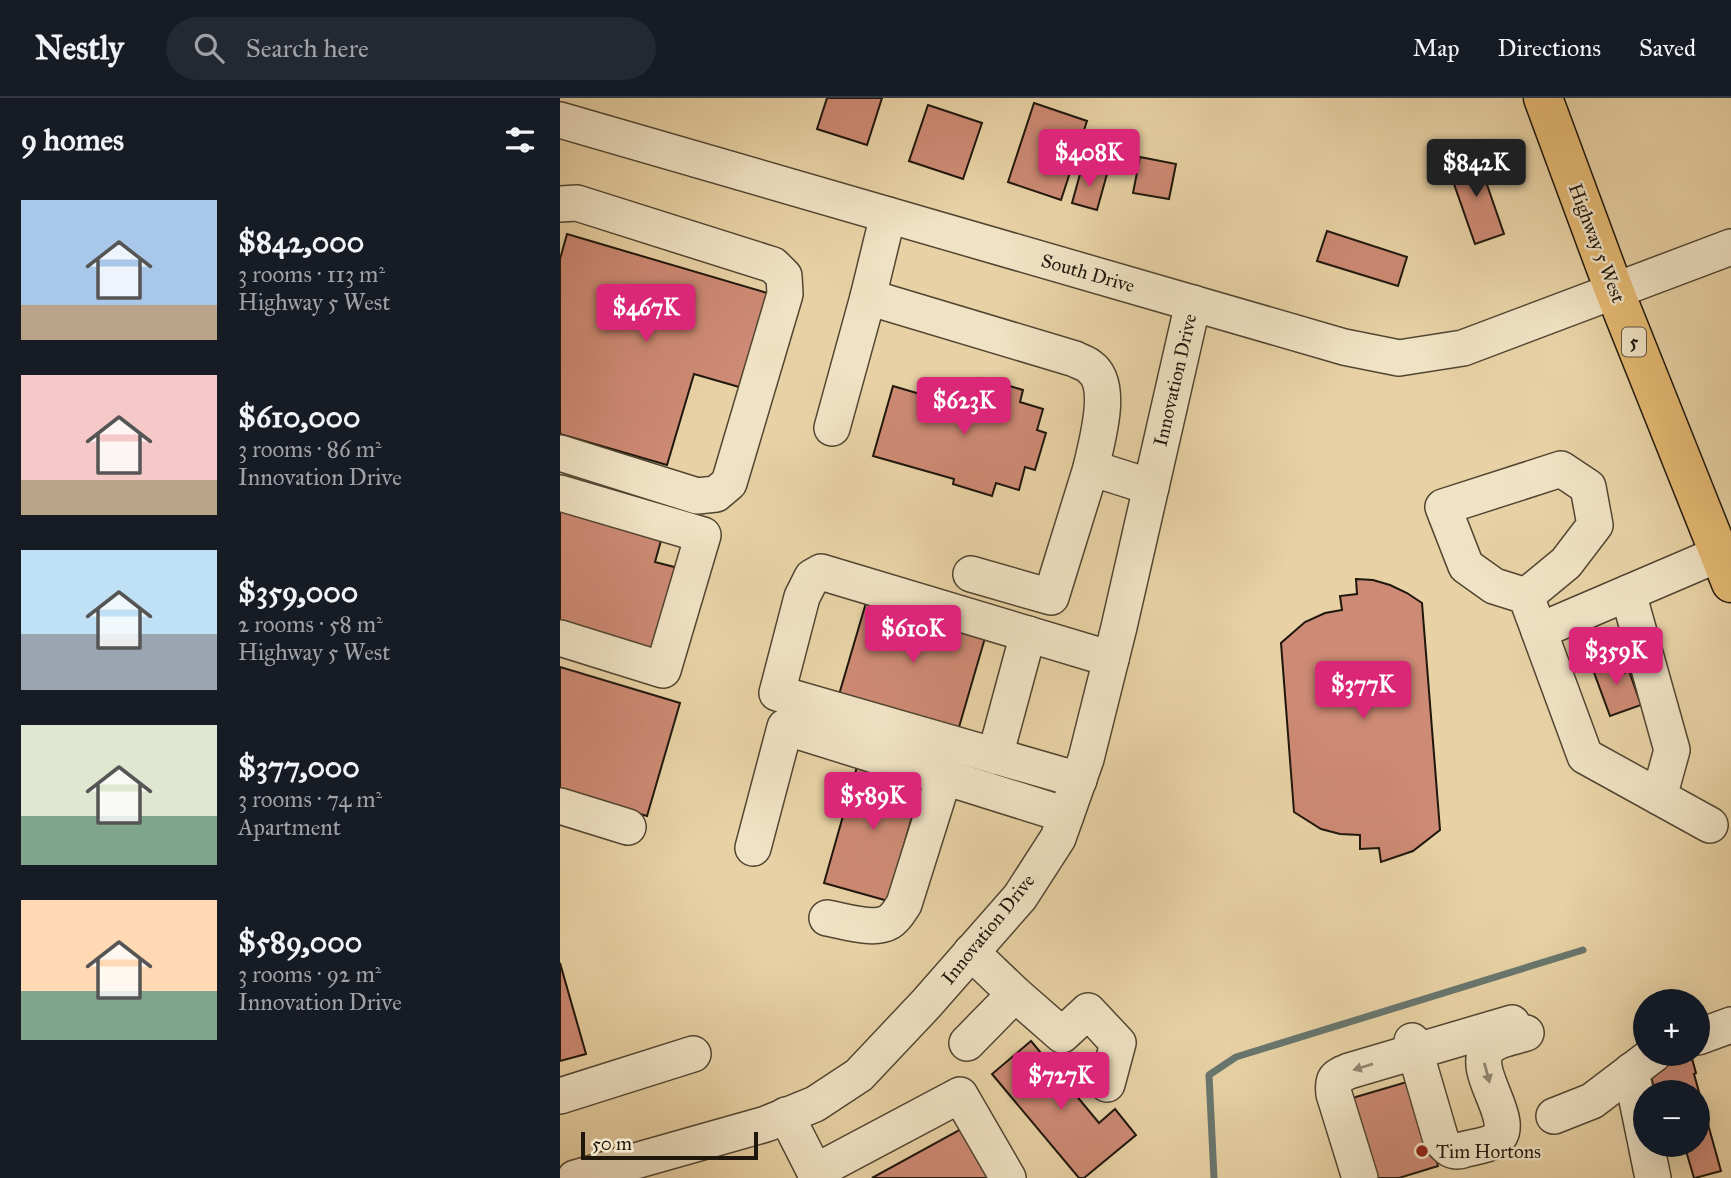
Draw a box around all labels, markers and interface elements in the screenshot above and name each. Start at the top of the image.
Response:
search box [166,17,656,80]
text: Nestly [35,28,124,68]
icon: search [190,29,228,67]
text: Search here [246,32,369,64]
text: Map [1413,33,1460,63]
text: Directions [1498,33,1601,63]
text: Saved [1639,33,1696,63]
icon: filters [501,121,539,159]
text: 9 homes [21,122,124,158]
pin: $408K [1040,130,1138,189]
text: $408K [1055,138,1123,166]
pin: $842K [1427,140,1525,199]
text: $842K [1443,148,1509,176]
street label: Highway 5 West [1563,180,1630,306]
text: $842,000 [238,224,364,260]
icon: home [77,228,161,312]
street label: South Drive [1039,249,1137,297]
text: 3 rooms · 113 m² [238,260,385,288]
pin: $467K [597,285,695,344]
text: Highway 5 West [238,288,390,316]
text: $467K [612,293,680,321]
street label: Innovation Drive [1149,311,1201,448]
road number: 5 [1622,328,1646,356]
pin: $623K [915,378,1013,437]
text: $623K [933,386,995,414]
text: $610,000 [238,399,361,435]
icon: home [77,403,161,487]
text: 3 rooms · 86 m² [238,435,382,463]
text: Innovation Drive [238,463,402,491]
text: $359,000 [238,574,358,610]
icon: home [77,578,161,662]
pin: $610K [864,606,962,665]
text: 2 rooms · 58 m² [238,610,383,638]
text: $610K [881,614,945,642]
pin: $359K [1567,628,1665,687]
text: $359K [1585,636,1647,664]
text: Highway 5 West [238,638,390,666]
pin: $377K [1314,662,1412,721]
text: $377K [1331,670,1395,698]
text: $377,000 [238,749,360,785]
icon: home [77,753,161,837]
pin: $589K [824,772,922,832]
text: $589K [840,781,906,809]
text: 3 rooms · 74 m² [238,785,382,813]
text: Apartment [238,813,341,841]
street label: Innovation Drive [937,869,1040,989]
text: $589,000 [238,924,362,960]
icon: home [77,928,161,1012]
text: 3 rooms · 92 m² [238,960,381,988]
text: Innovation Drive [238,988,402,1016]
map controls [1633,989,1710,1157]
button: + [1633,989,1710,1066]
pin: $727K [1012,1052,1110,1112]
text: $727K [1028,1061,1094,1089]
one-way arrow [1352,1062,1373,1072]
one-way arrow [1482,1062,1493,1084]
button: − [1633,1080,1710,1157]
scale bar [581,1129,758,1161]
text: 50 m [592,1132,632,1155]
place label: Tim Hortons [1436,1140,1541,1163]
marker: Tim Hortons [1414,1143,1430,1159]

